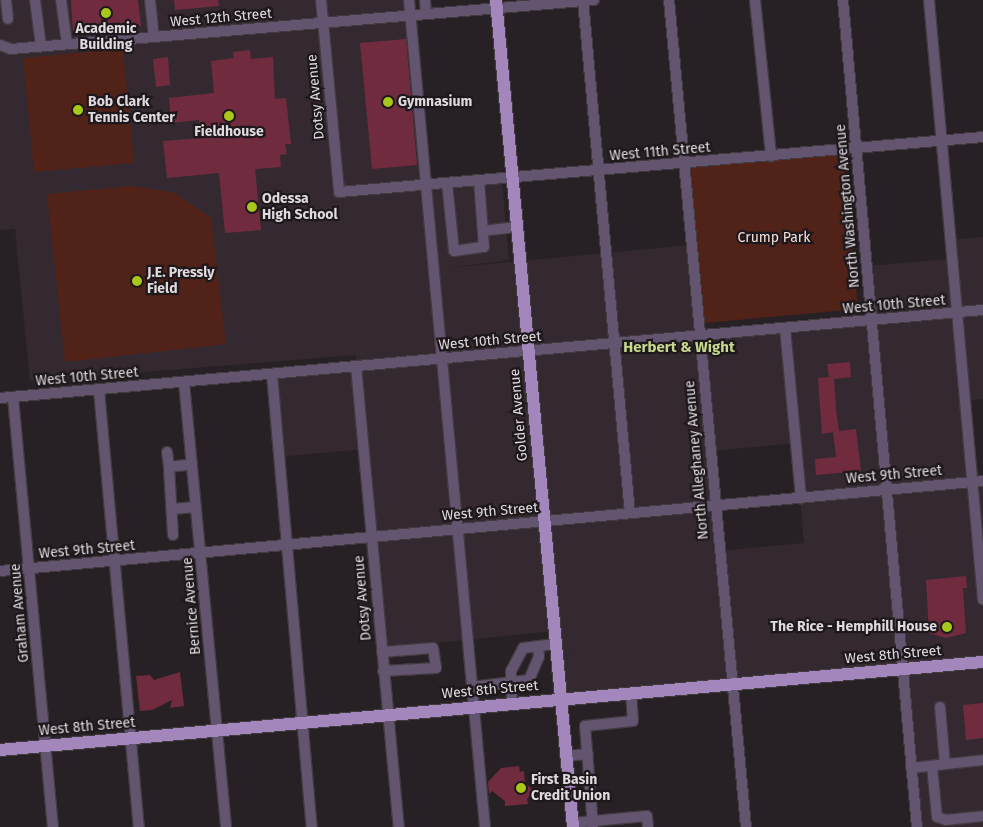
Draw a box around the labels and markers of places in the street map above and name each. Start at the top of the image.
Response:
marker: Academic Building [100,7,112,19]
place label: Academic Building [75,21,137,54]
place label: Bob Clark Tennis Center [88,94,175,126]
place label: Gymnasium [398,94,472,110]
marker: Gymnasium [382,96,394,108]
marker: Bob Clark Tennis Center [72,104,84,116]
marker: Fieldhouse [223,110,235,122]
place label: Fieldhouse [194,124,264,140]
place label: Odessa High School [262,191,338,223]
marker: Odessa High School [246,201,258,213]
place label: J.E. Pressly Field [147,265,215,298]
marker: J.E. Pressly Field [131,275,143,287]
place label: The Rice - Hemphill House [770,619,937,635]
marker: The Rice - Hemphill House [941,621,953,633]
place label: First Basin Credit Union [531,772,610,804]
marker: First Basin Credit Union [515,782,527,794]

